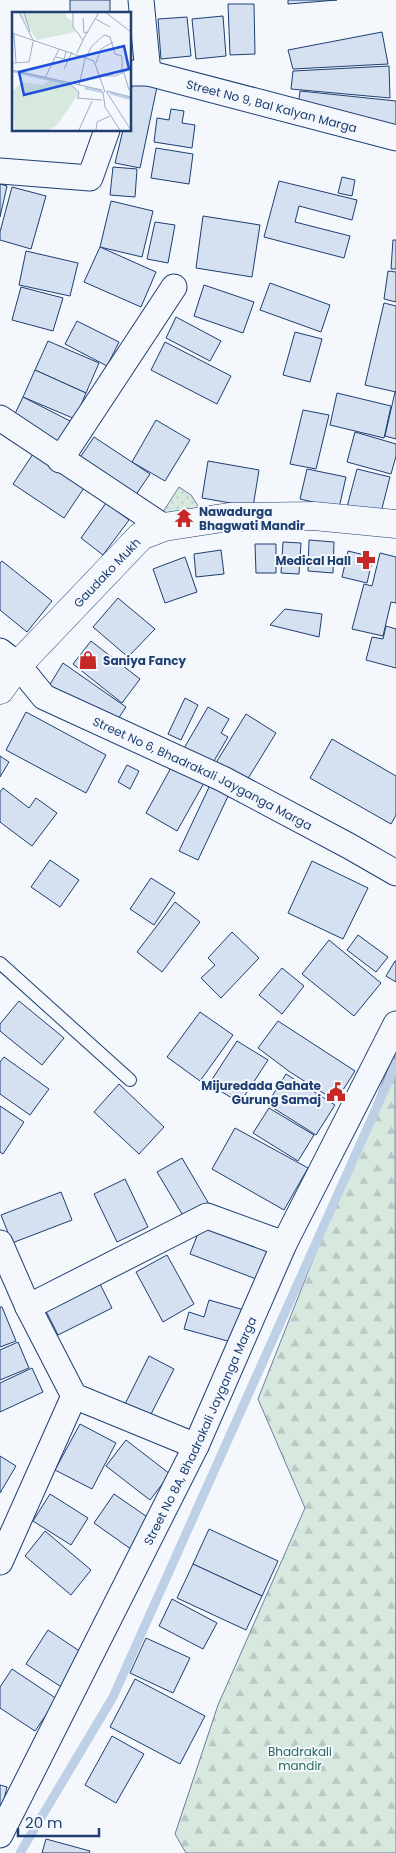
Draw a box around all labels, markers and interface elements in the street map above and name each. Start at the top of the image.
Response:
inset map [12,12,131,131]
street label: Street No 9, Bal Kalyan Marga [185,75,359,136]
place label: Nawadurga Bhagwati Mandir [199,503,305,534]
temple icon: Nawadurga Bhagwati Mandir [173,507,195,529]
street label: Gaudako Mukh [69,534,144,611]
pharmacy icon: Medical Hall [355,549,377,571]
place label: Medical Hall [275,552,351,569]
shop icon: Saniya Fancy [77,649,99,671]
place label: Saniya Fancy [103,652,186,669]
street label: Street No 6, Bhadrakali Jayganga Marga [90,712,315,834]
place label: Mijuredada Gahate Gurung Samaj [201,1077,322,1108]
public building icon: Mijuredada Gahate Gurung Samaj [325,1081,347,1103]
street label: Street No 8A, Bhadrakali Jayganga Marga [139,1314,260,1548]
park label: Bhadrakali mandir [268,1743,332,1774]
scale bar [18,1806,99,1838]
text: 20 m [25,1812,63,1833]

